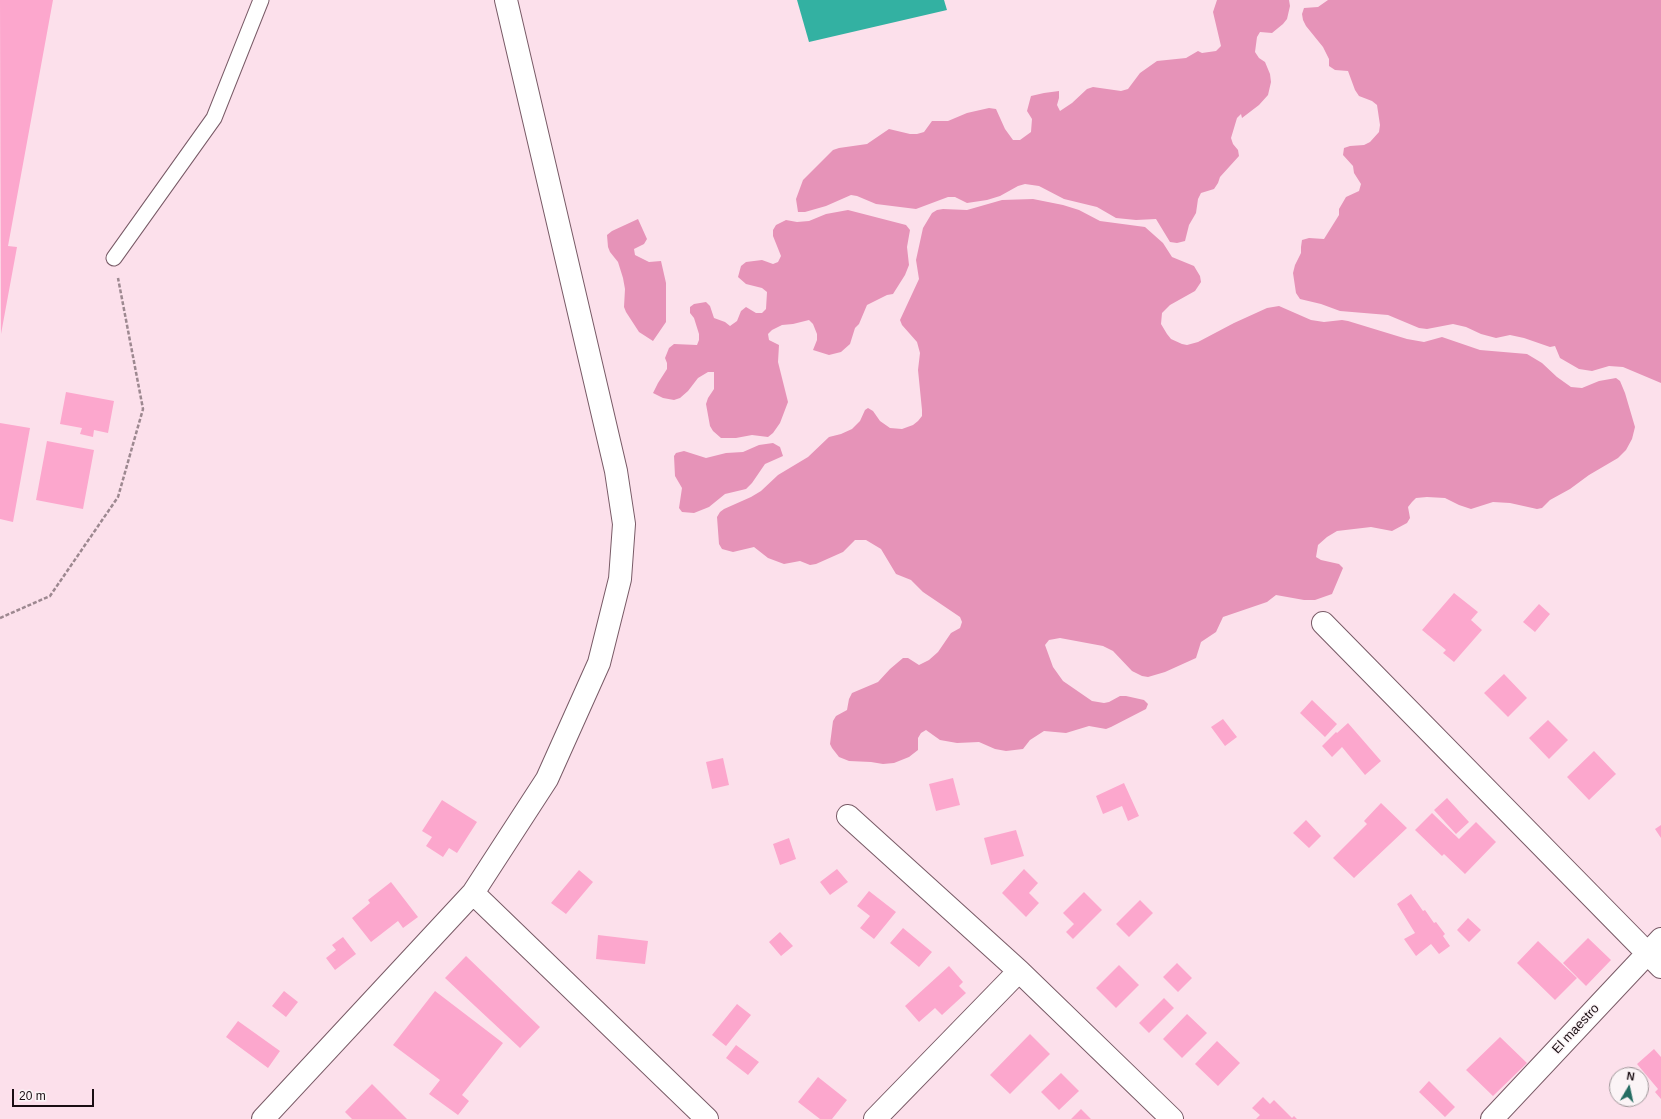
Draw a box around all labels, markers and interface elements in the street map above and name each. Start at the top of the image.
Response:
street label: El maestro [1549,1001,1603,1057]
north arrow [1609,1067,1649,1107]
text: N [1626,1070,1636,1083]
scale bar [14,1081,96,1107]
text: 20 m [19,1089,46,1103]

